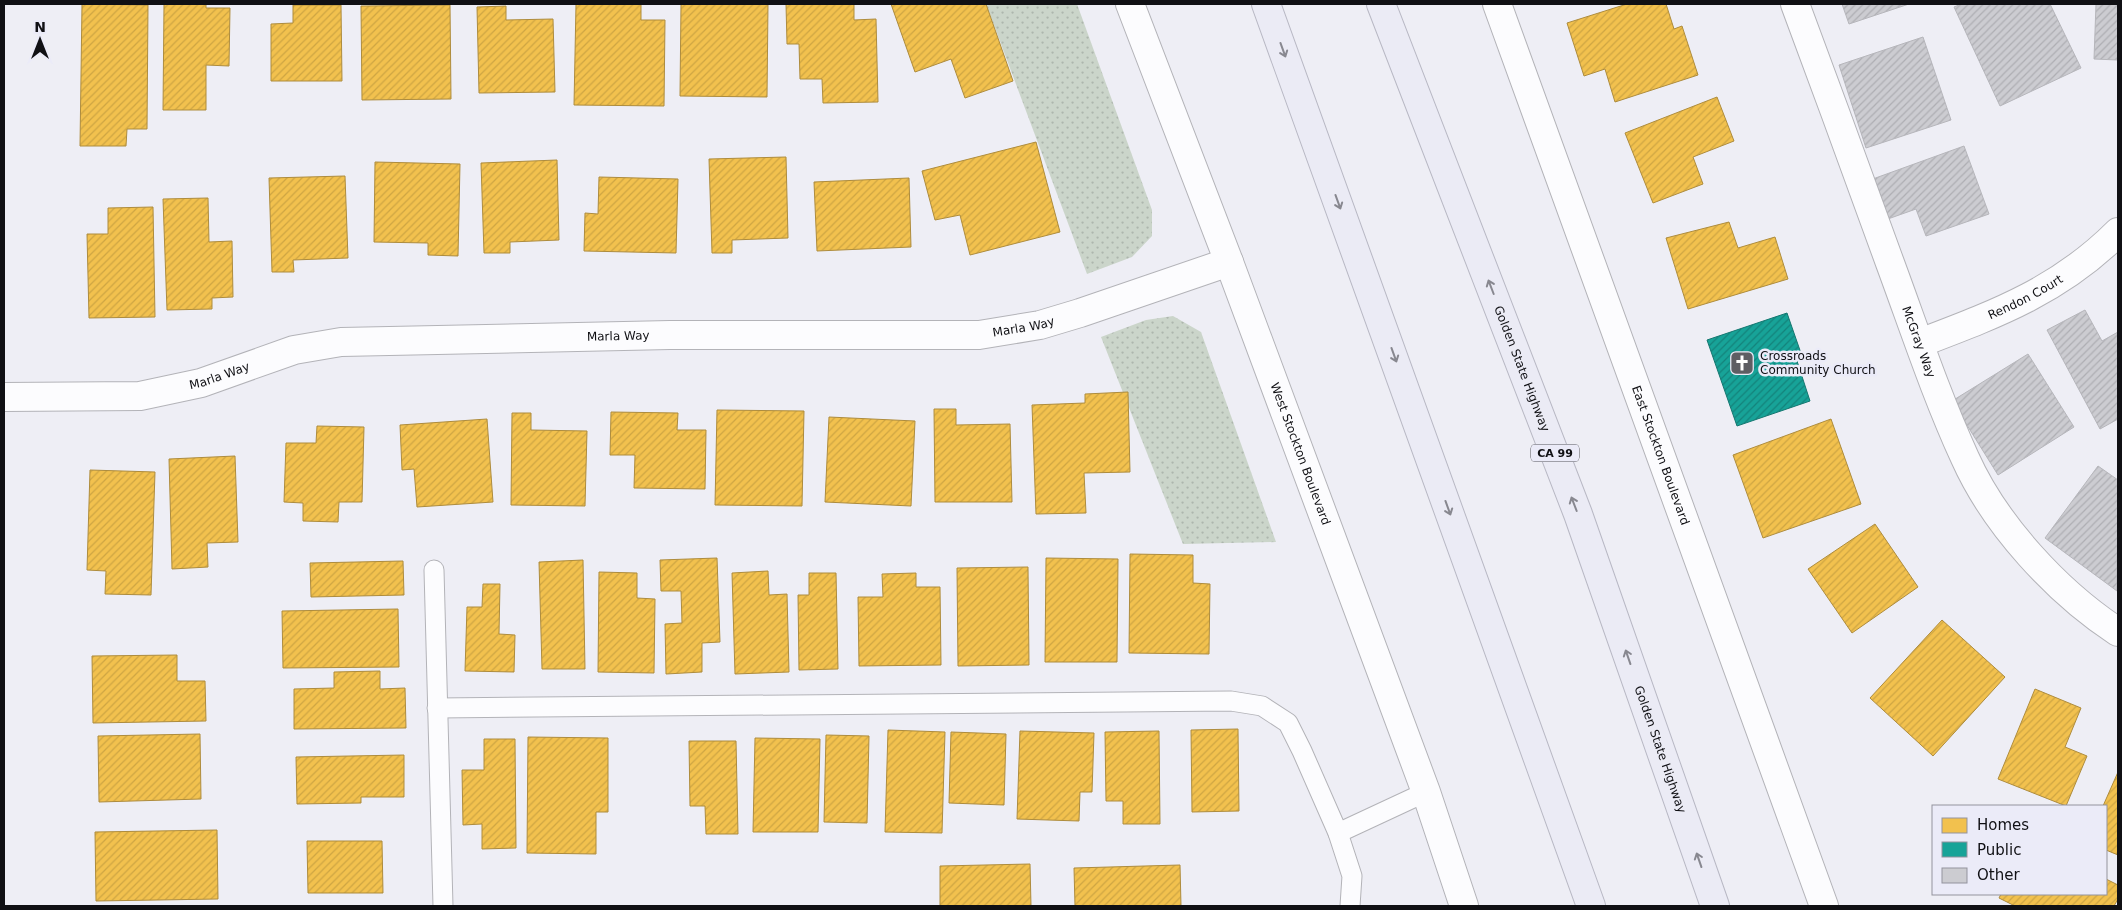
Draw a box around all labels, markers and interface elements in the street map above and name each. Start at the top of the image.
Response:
north arrow [15,15,65,65]
text: N [34,19,46,35]
one-way arrow [1279,41,1288,57]
one-way arrow [1334,194,1343,210]
street label: Rendon Court [1986,272,2065,322]
one-way arrow [1486,279,1495,294]
street label: Golden State Highway [1491,304,1553,434]
street label: McGray Way [1899,304,1938,380]
street label: Marla Way [991,314,1056,340]
street label: Marla Way [587,328,650,344]
one-way arrow [1389,347,1399,363]
place label: Crossroads Community Church [1760,349,1876,377]
church icon: Crossroads Community Church [1729,350,1755,376]
street label: Marla Way [188,359,251,392]
street label: West Stockton Boulevard [1267,381,1333,527]
street label: East Stockton Boulevard [1629,384,1692,527]
road number: CA 99 [1531,444,1579,462]
one-way arrow [1569,497,1578,512]
one-way arrow [1444,500,1453,515]
one-way arrow [1623,650,1632,665]
street label: Golden State Highway [1632,684,1689,815]
legend [1932,805,2107,895]
text: Homes [1977,816,2029,834]
text: Public [1977,841,2021,859]
one-way arrow [1694,853,1703,868]
text: Other [1977,866,2020,884]

